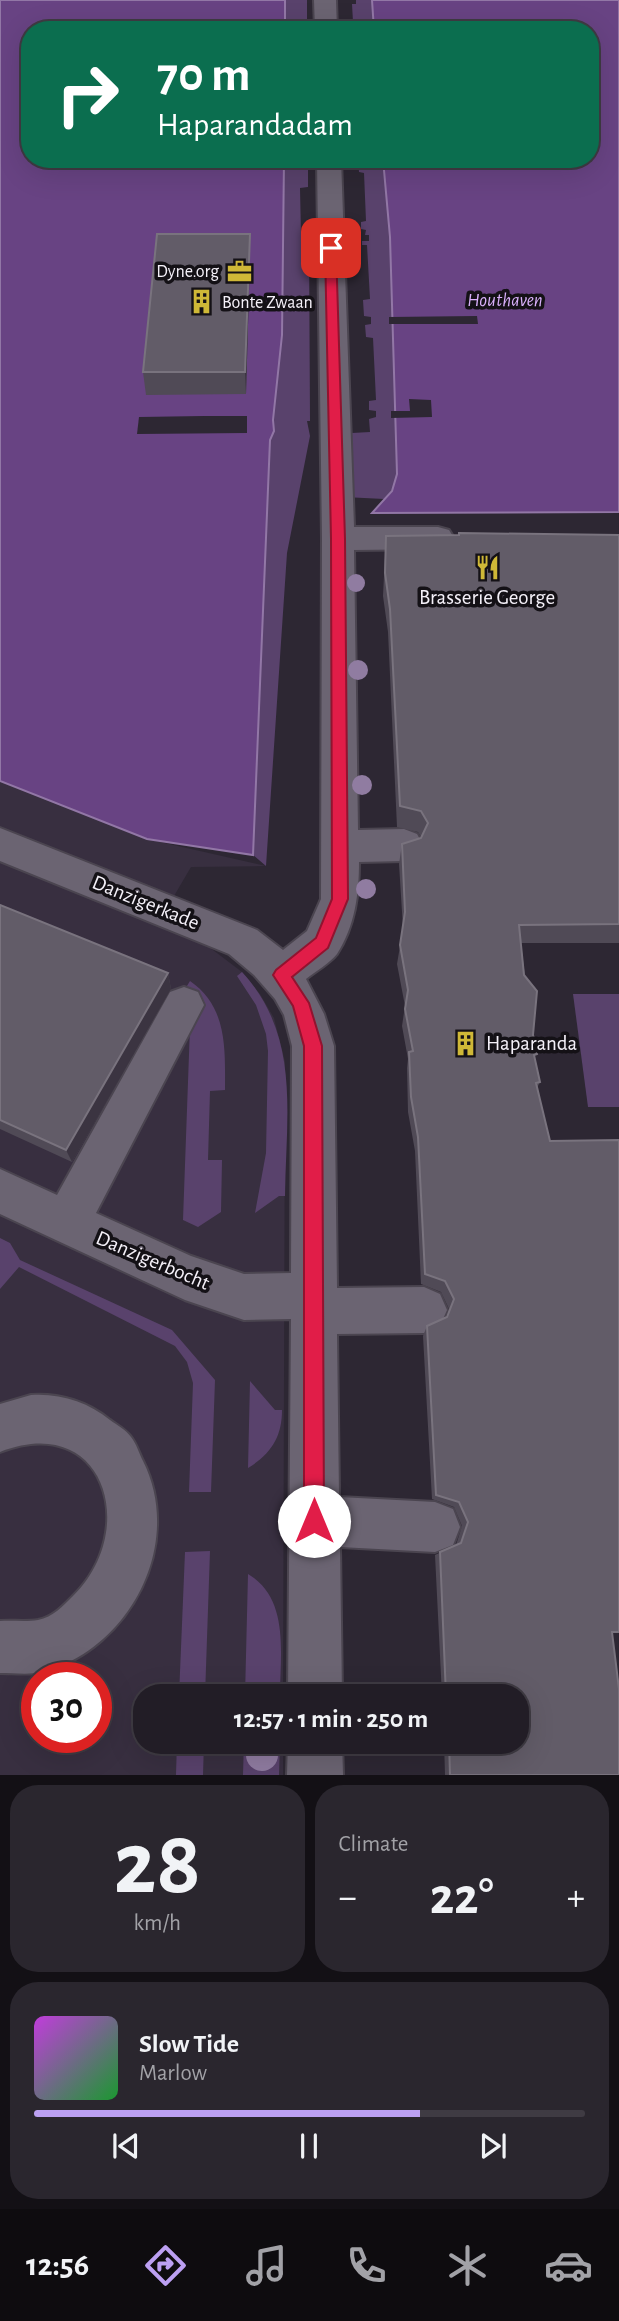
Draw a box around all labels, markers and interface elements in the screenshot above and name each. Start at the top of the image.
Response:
icon: right [42,49,133,140]
text: 70 m [157,51,251,100]
text: Haparandadam [157,109,353,141]
pin [301,218,361,278]
icon: arrive [312,229,350,267]
office icon: Dyne.org [225,257,253,285]
place label: Dyne.org [156,263,219,281]
building icon: Bonte Zwaan [188,288,216,316]
water label: Houthaven [467,291,543,310]
place label: Bonte Zwaan [222,294,313,312]
restaurant icon: Brasserie George [473,554,501,582]
place label: Brasserie George [419,587,555,608]
street label: Danzigerkade [89,871,202,934]
building icon: Haparanda [452,1029,480,1057]
place label: Haparanda [486,1033,578,1054]
street label: Danzigerbocht [93,1227,213,1294]
position arrow [277,1484,351,1558]
speed limit sign: 30 [21,1662,112,1753]
text: 12:57 · 1 min · 250 m [234,1706,428,1732]
text: 28 [113,1819,201,1910]
text: Climate [339,1833,408,1856]
text: 22° [430,1871,494,1923]
text: − [339,1879,357,1917]
text: + [567,1879,585,1917]
text: km/h [134,1912,181,1935]
text: Slow Tide [139,2031,239,2057]
text: Marlow [139,2062,207,2085]
icon: previous [107,2127,145,2165]
icon: pause [290,2127,328,2165]
icon: next [474,2127,512,2165]
icon: directions [141,2241,190,2290]
icon: music [242,2241,291,2290]
icon: phone [342,2241,391,2290]
icon: climate [443,2241,492,2290]
icon: car [544,2241,593,2290]
text: 12:56 [26,2249,89,2281]

